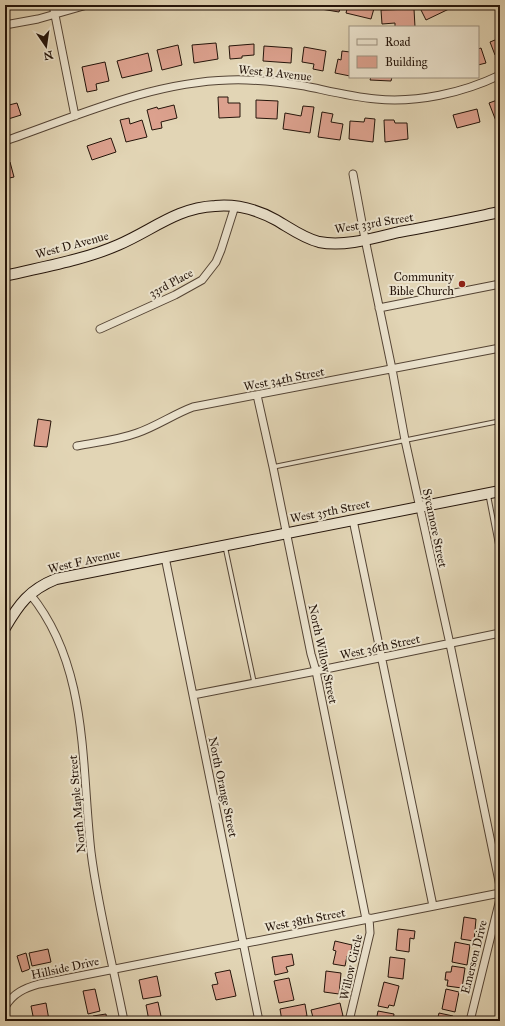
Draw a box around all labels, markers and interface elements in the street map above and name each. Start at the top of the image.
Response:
north arrow [26,26,66,66]
legend [349,26,479,78]
text: Road [385,35,411,49]
text: N [41,48,54,63]
text: Building [385,55,428,70]
street label: West B Avenue [238,62,312,84]
street label: West 33rd Street [334,210,415,236]
street label: West D Avenue [34,229,110,261]
street label: 33rd Place [147,266,195,300]
place label: Community Bible Church [389,270,454,298]
marker: Community Bible Church [457,279,467,289]
street label: West 34th Street [242,364,326,394]
street label: Sycamore Street [420,487,450,570]
street label: West 35th Street [289,496,372,526]
street label: West F Avenue [47,546,121,576]
street label: North Willow Street [306,603,341,706]
street label: West 36th Street [339,632,422,662]
street label: North Orange Street [205,736,241,839]
street label: North Maple Street [66,754,88,853]
street label: West 38th Street [264,905,347,935]
street label: Emerson Drive [458,919,490,995]
street label: Willow Circle [337,933,365,1001]
street label: Hillside Drive [30,954,100,982]

